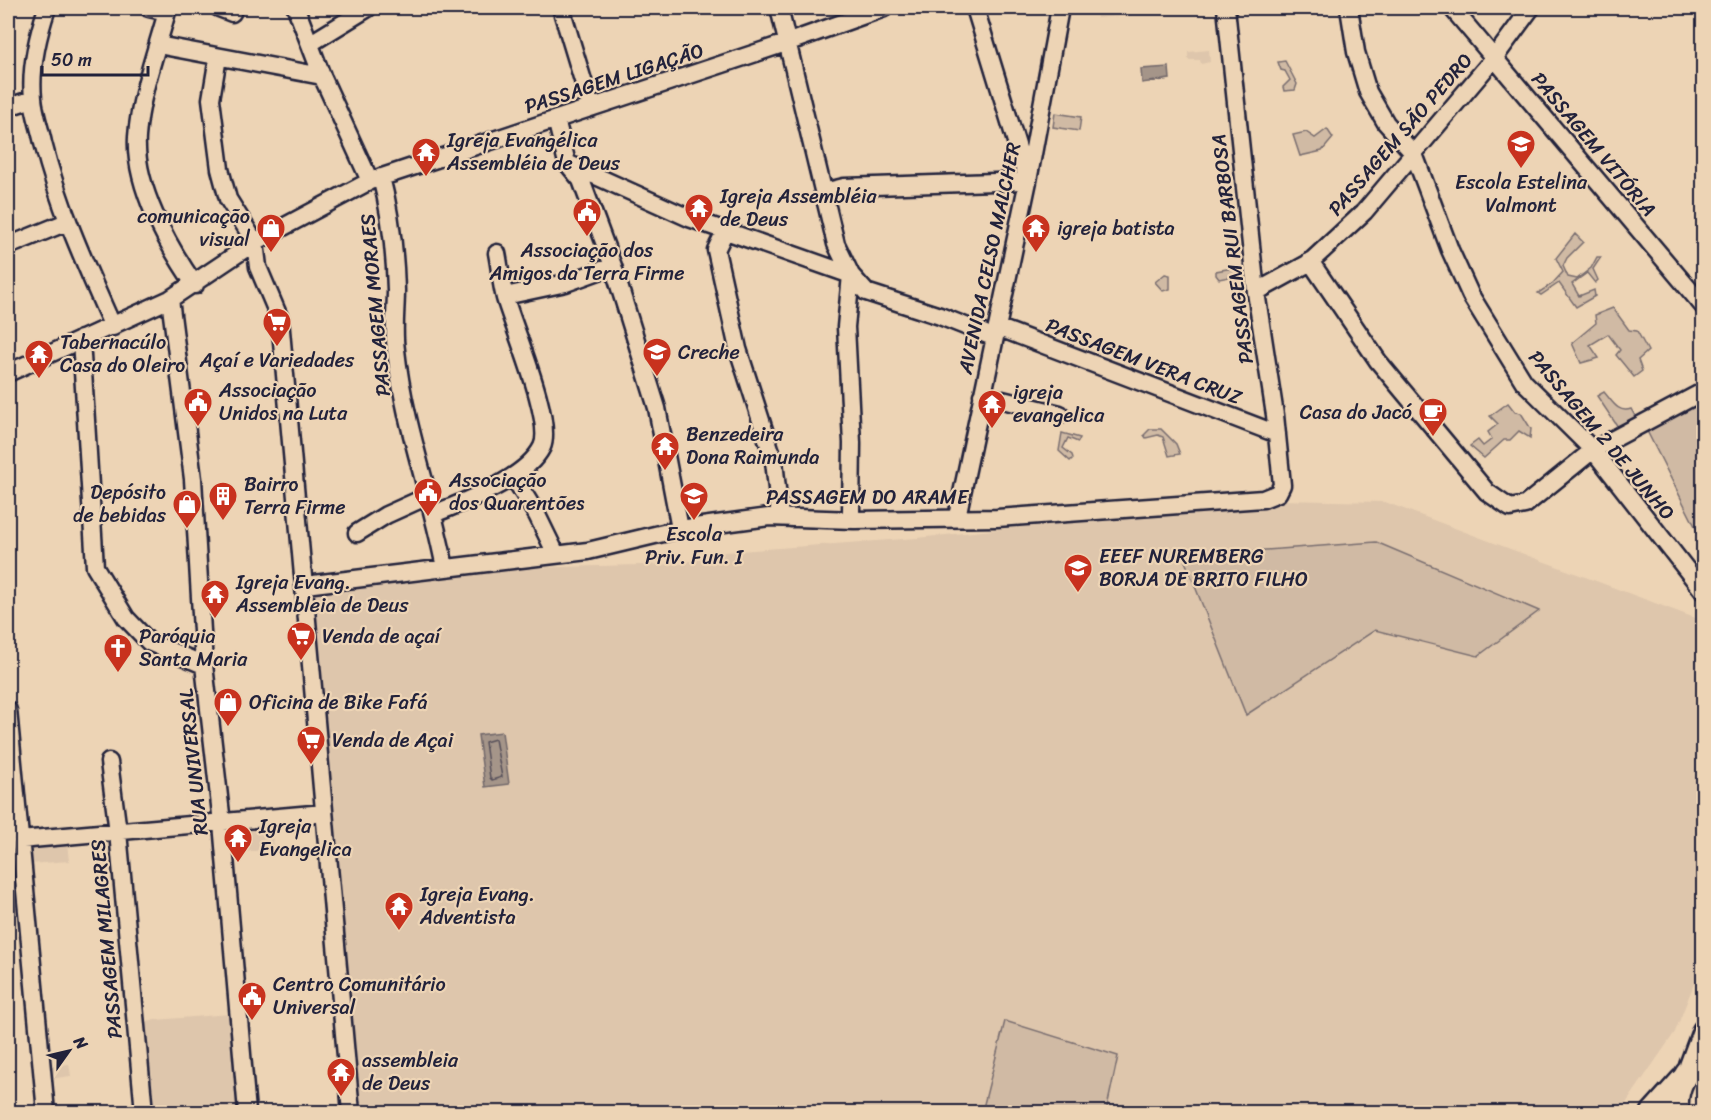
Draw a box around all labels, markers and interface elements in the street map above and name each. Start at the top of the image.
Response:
street label: PASSAGEM LIGAÇÃO [520,33,708,124]
scale bar [42,39,148,77]
text: 50 m [51,44,92,76]
street label: PASSAGEM SÃO PEDRO [1319,45,1482,224]
street label: PASSAGEM VITÓRIA [1522,64,1665,225]
place label: Igreja Evangélica Assembléia de Deus [446,123,621,181]
school or university icon: Escola Estelina Valmont [1505,128,1537,170]
street label: PASSAGEM RUI BARBOSA [1201,132,1264,366]
temple icon: Igreja Evangélica Assembléia de Deus [410,136,442,178]
street label: AVENIDA CELSO MALCHER [948,139,1031,378]
place label: Escola Estelina Valmont [1455,165,1588,223]
place label: Igreja Assembléia de Deus [719,179,878,237]
temple icon: Igreja Assembléia de Deus [683,192,715,234]
public building icon: Associação dos Amigos da Terra Firme [571,196,603,238]
place label: comunicação visual [137,199,250,257]
place label: igreja batista [1057,211,1174,246]
shop icon: comunicação visual [255,212,287,254]
street label: PASSAGEM MORAES [350,212,401,398]
temple icon: igreja batista [1020,212,1052,254]
place label: Associação dos Amigos da Terra Firme [489,233,684,291]
supermarket icon: Açaí e Variedades [261,306,293,348]
street label: PASSAGEM VERA CRUZ [1041,308,1247,415]
place label: Tabernacúlo Casa do Oleiro [60,325,185,383]
place label: Creche [678,335,740,370]
school or university icon: Creche [641,336,673,378]
temple icon: Tabernacúlo Casa do Oleiro [23,338,55,380]
street label: PASSAGEM 2 DE JUNHO [1519,342,1684,529]
place label: Açaí e Variedades [199,343,355,378]
place label: Associação Unidos na Luta [218,373,348,431]
place label: igreja evangelica [1013,375,1105,433]
public building icon: Associação Unidos na Luta [182,386,214,428]
temple icon: igreja evangelica [976,388,1008,430]
place label: Casa do Jacó [1300,395,1413,430]
cafe icon: Casa do Jacó [1417,396,1449,438]
place label: Benzedeira Dona Raimunda [686,417,819,475]
temple icon: Benzedeira Dona Raimunda [649,430,681,472]
place label: Associação dos Quarentões [448,463,585,521]
place label: Bairro Terra Firme [244,467,346,525]
place label: Depósito de bebidas [73,475,167,533]
public building icon: Associação dos Quarentões [412,476,444,518]
building icon: Bairro Terra Firme [207,480,239,522]
school or university icon: Escola Priv. Fun. I [678,480,710,522]
street label: PASSAGEM DO ARAME [766,480,970,515]
shop icon: Depósito de bebidas [171,488,203,530]
place label: Escola Priv. Fun. I [645,517,744,575]
place label: EEEF NUREMBERG BORJA DE BRITO FILHO [1099,539,1308,597]
school or university icon: EEEF NUREMBERG BORJA DE BRITO FILHO [1062,552,1094,594]
place label: Igreja Evang. Assembleia de Deus [235,565,409,623]
temple icon: Igreja Evang. Assembleia de Deus [199,578,231,620]
place label: Paróquia Santa Maria [139,619,248,677]
place label: Venda de açaí [322,619,443,654]
supermarket icon: Venda de açaí [285,620,317,662]
church icon: Paróquia Santa Maria [102,632,134,674]
place label: Oficina de Bike Fafá [249,685,428,720]
street label: RUA UNIVERSAL [168,686,219,837]
shop icon: Oficina de Bike Fafá [212,686,244,728]
place label: Venda de Açai [332,723,455,758]
supermarket icon: Venda de Açai [295,724,327,766]
place label: Igreja Evangelica [258,809,352,867]
temple icon: Igreja Evangelica [222,822,254,864]
street label: PASSAGEM MILAGRES [80,837,133,1040]
place label: Igreja Evang. Adventista [419,877,535,935]
temple icon: Igreja Evang. Adventista [383,890,415,932]
place label: Centro Comunitário Universal [273,967,446,1025]
public building icon: Centro Comunitário Universal [236,980,268,1022]
north arrow [39,1021,99,1081]
text: N [65,1029,97,1056]
place label: assembleia de Deus [362,1043,459,1101]
temple icon: assembleia de Deus [325,1056,357,1098]

